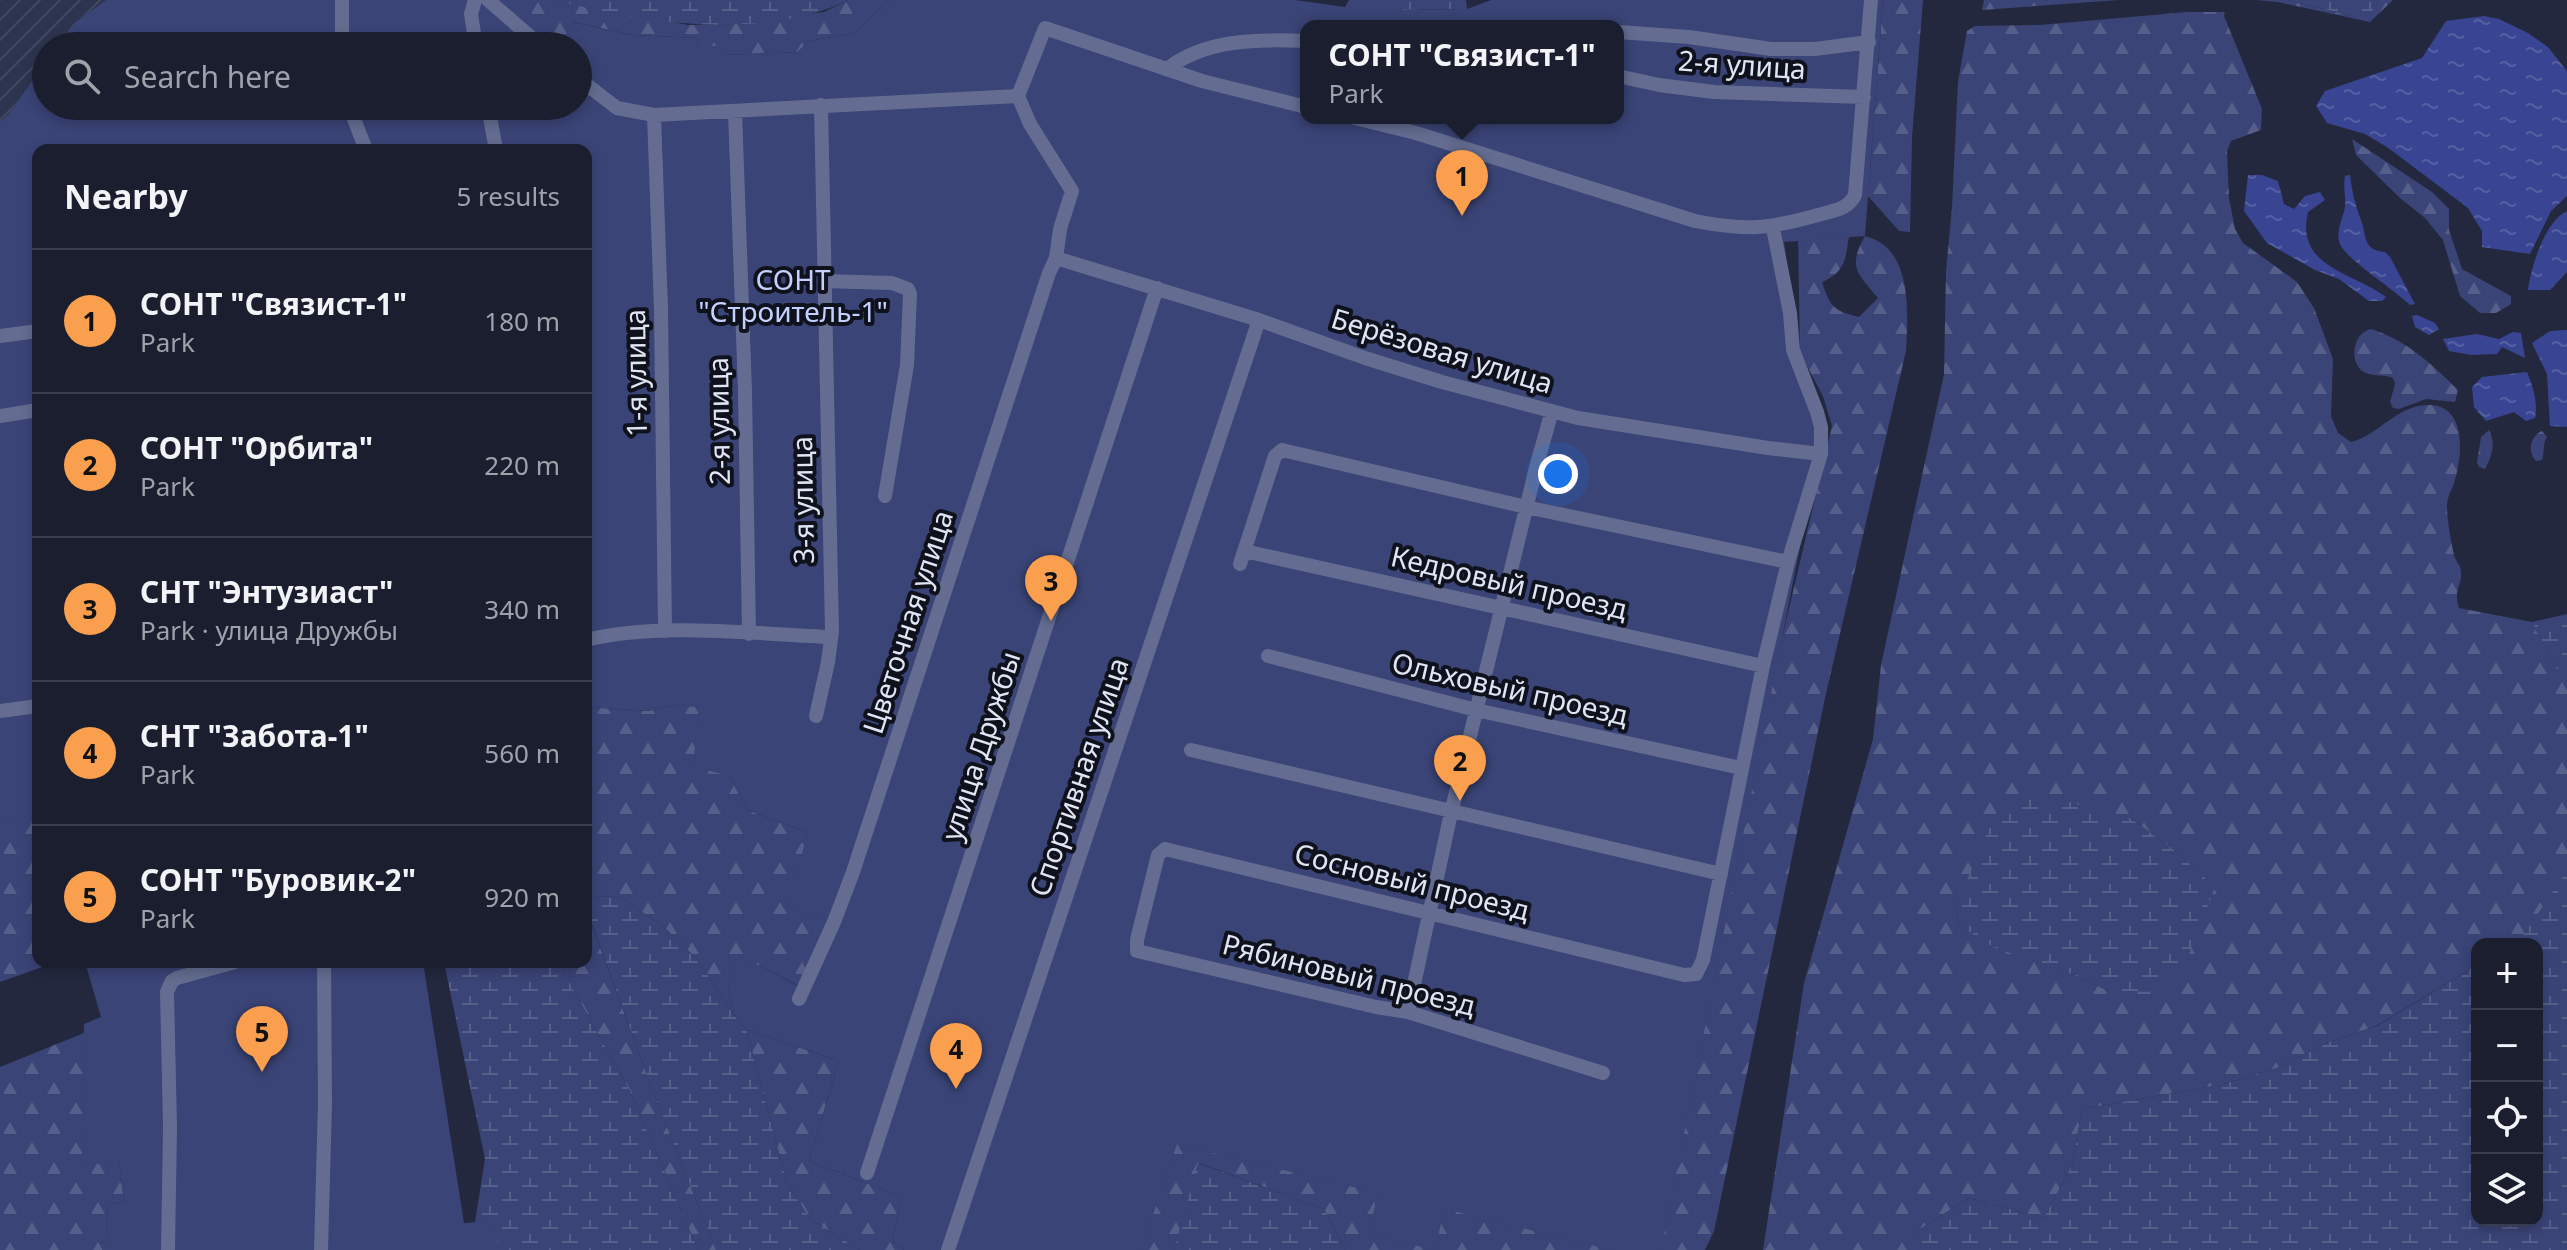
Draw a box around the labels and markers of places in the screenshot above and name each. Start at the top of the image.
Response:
pin: 1 [1436,150,1488,216]
pin: 3 [1025,555,1077,621]
pin: 2 [1434,735,1486,801]
pin: 5 [236,1006,288,1072]
pin: 4 [930,1023,982,1089]

